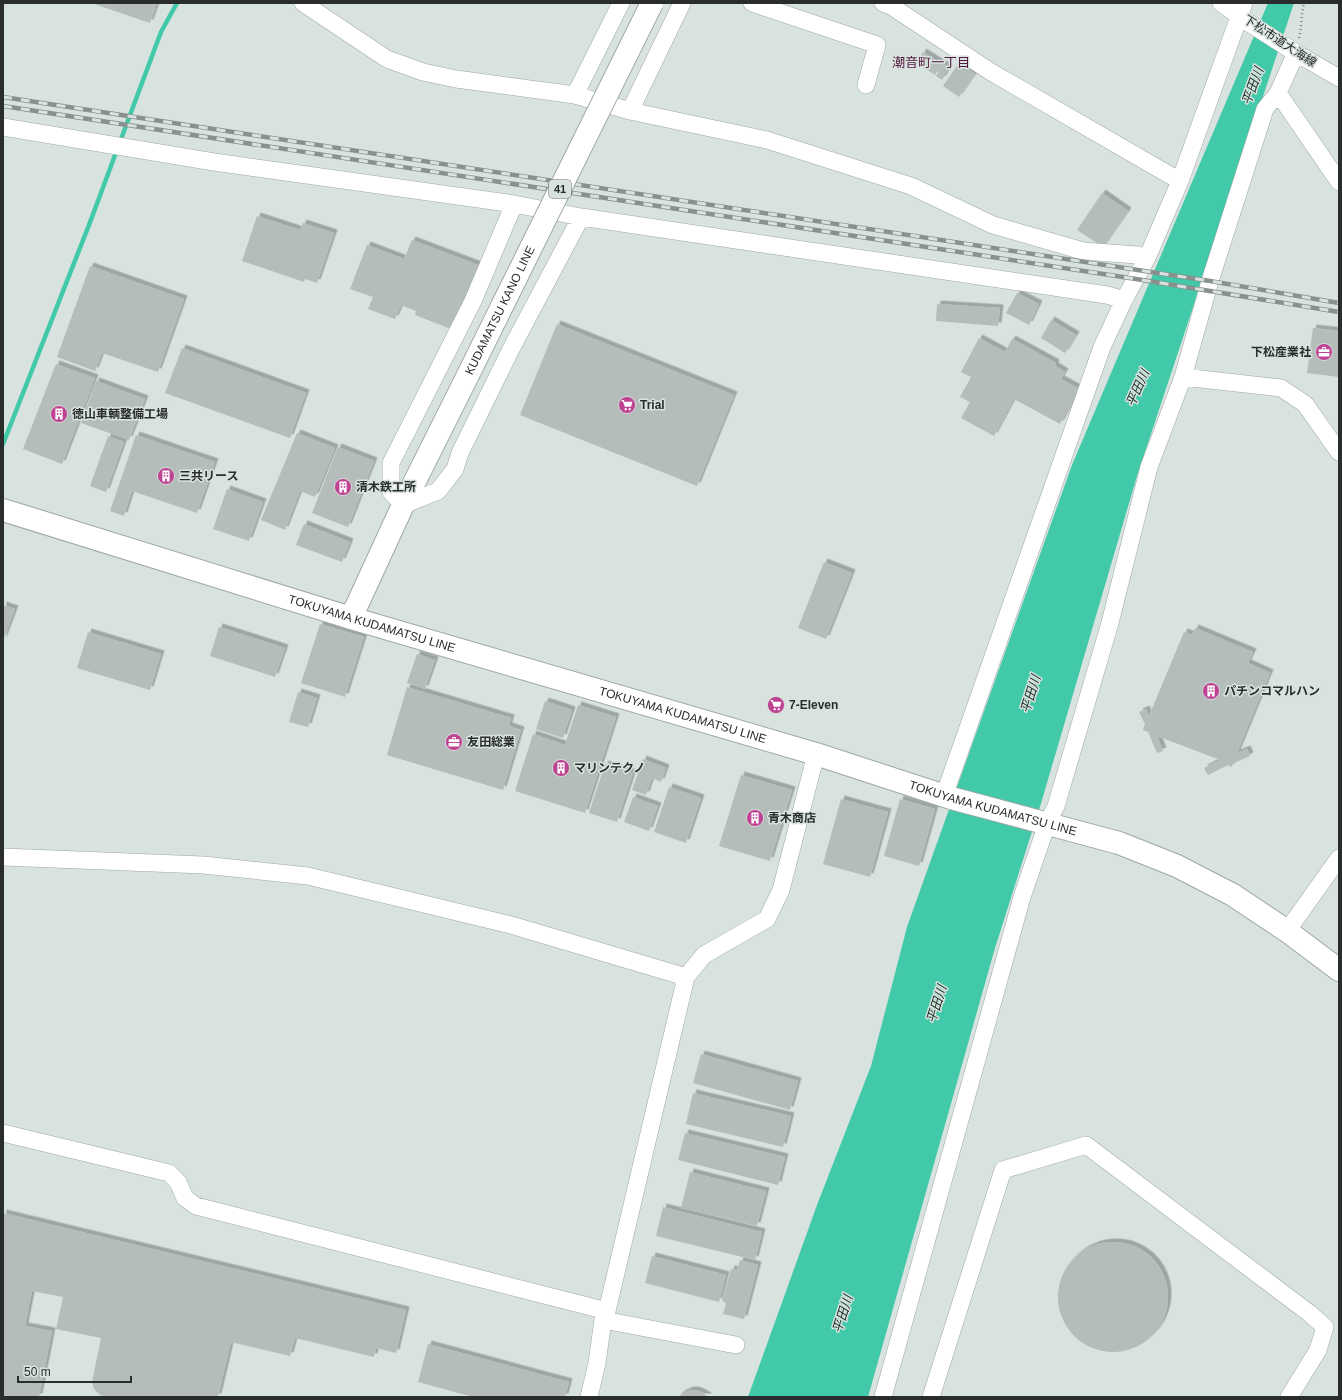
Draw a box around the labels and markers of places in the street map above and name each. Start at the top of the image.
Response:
office icon: 下松産業社 [1314,342,1334,362]
place label: 下松産業社 [1251,345,1311,359]
supermarket icon: Trial [617,395,637,415]
place label: Trial [640,398,665,412]
building icon: 徳山車輌整備工場 [49,404,69,424]
place label: 徳山車輌整備工場 [72,407,168,421]
building icon: 三共リース [156,466,176,486]
place label: 三共リース [179,469,238,483]
building icon: 清木鉄工所 [333,477,353,497]
place label: 清木鉄工所 [356,480,416,494]
building icon: パチンコマルハン [1201,681,1221,701]
place label: パチンコマルハン [1224,684,1320,698]
supermarket icon: 7-Eleven [766,695,786,715]
place label: 7-Eleven [789,698,838,712]
office icon: 友田総業 [444,732,464,752]
place label: 友田総業 [467,735,515,749]
building icon: マリンテクノ [551,758,571,778]
place label: マリンテクノ [574,761,645,775]
building icon: 青木商店 [745,808,765,828]
place label: 青木商店 [768,811,816,825]

